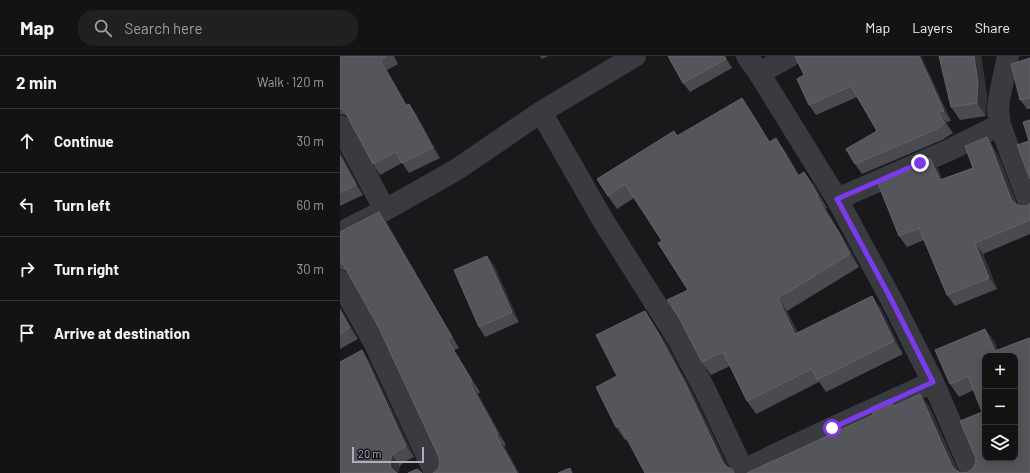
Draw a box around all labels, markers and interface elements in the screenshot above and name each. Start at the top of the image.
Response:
search box [78,10,358,46]
text: Map [20,16,54,39]
icon: search [92,17,114,39]
text: Search here [124,19,202,37]
text: Map [865,19,890,36]
text: Layers [912,19,953,36]
text: Share [975,19,1010,36]
text: 2 min [16,72,57,92]
text: Walk · 120 m [257,74,324,90]
icon: ahead [16,130,38,152]
text: Continue [54,132,114,150]
text: 30 m [297,133,324,149]
route end [911,154,929,172]
icon: left [16,194,38,216]
text: Turn left [54,196,110,214]
text: 60 m [297,197,324,213]
icon: right [16,258,38,280]
text: Turn right [54,260,119,278]
text: 30 m [297,261,324,277]
icon: arrive [16,322,38,344]
text: Arrive at destination [54,324,190,342]
map controls [982,353,1018,461]
button: + [982,353,1018,389]
button: − [982,389,1018,425]
route start [823,419,841,437]
button: layers [982,425,1018,461]
scale bar [352,445,424,464]
text: 20 m [358,447,381,460]

